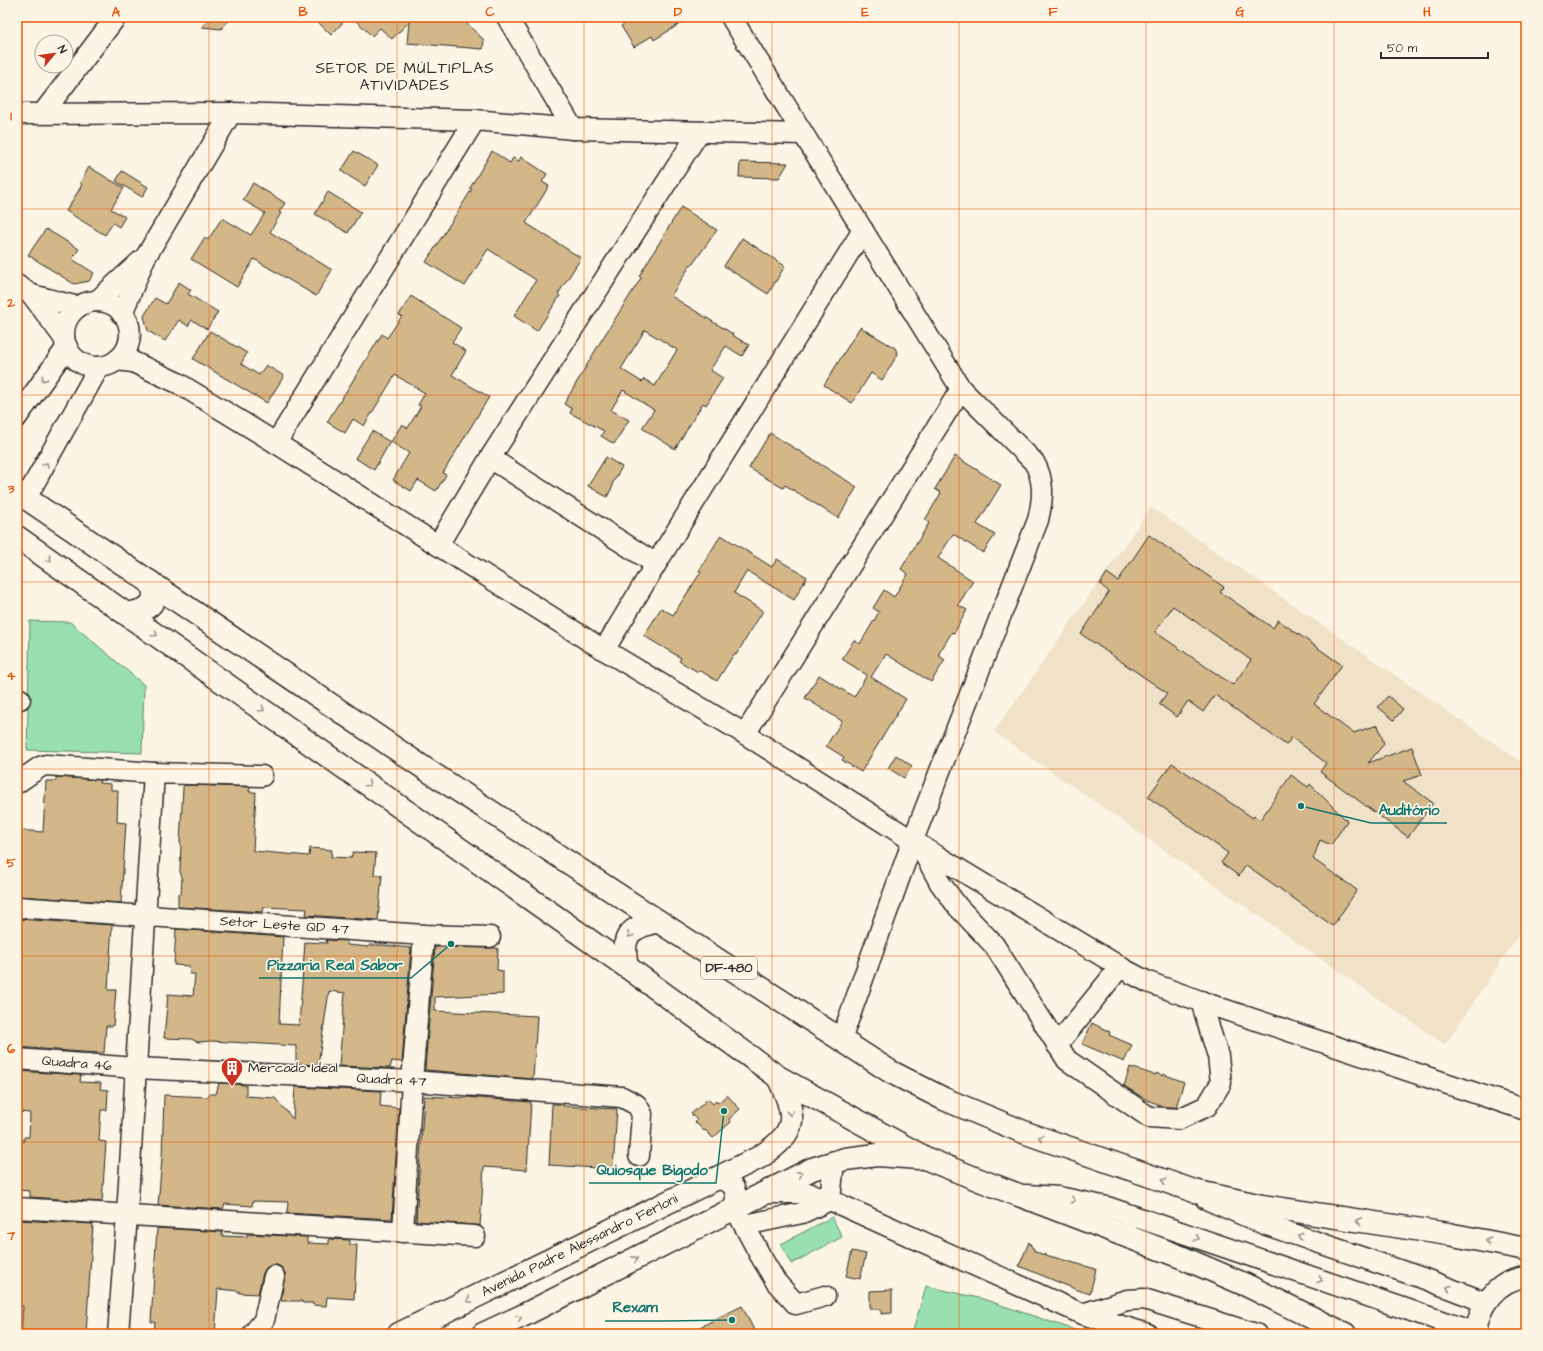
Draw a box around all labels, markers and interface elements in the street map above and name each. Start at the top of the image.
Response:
text: A [112,3,121,21]
text: B [298,3,308,21]
text: C [485,3,495,21]
text: D [674,3,683,21]
text: E [861,3,869,21]
text: F [1048,3,1058,21]
text: G [1235,3,1245,21]
text: H [1423,3,1431,21]
north arrow [34,34,74,74]
scale bar [1381,34,1488,60]
text: 50 m [1387,40,1418,57]
text: N [54,43,71,56]
district label: SETOR DE MÚLTIPLAS ATIVIDADES [315,58,495,96]
text: 1 [10,107,12,125]
text: 2 [6,294,15,312]
one-way arrow [41,375,49,382]
one-way arrow [41,461,48,469]
text: 3 [7,480,15,498]
one-way arrow [45,554,52,562]
one-way arrow [151,629,158,636]
text: 4 [7,667,16,685]
one-way arrow [257,704,264,711]
one-way arrow [364,779,371,787]
callout: Auditório [1371,796,1447,823]
text: Auditório [1379,800,1440,821]
text: 5 [6,854,16,872]
street label: Setor Leste QD 47 [219,911,350,940]
one-way arrow [628,931,635,938]
callout: Pizzaria Real Sabor [259,951,411,978]
text: Pizzaria Real Sabor [267,955,404,976]
road number: DF-480 [701,957,757,979]
text: 6 [7,1040,16,1058]
street label: Quadra 46 [41,1051,113,1076]
building icon: Mercado Ideal [219,1055,245,1088]
place label: Mercado Ideal [248,1058,338,1078]
street label: Quadra 47 [356,1068,427,1092]
one-way arrow [786,1110,795,1116]
one-way arrow [1038,1134,1045,1143]
callout: Quiosque Bigodo [589,1156,716,1183]
text: Quiosque Bigodo [596,1160,708,1183]
one-way arrow [796,1172,804,1179]
one-way arrow [1160,1177,1167,1185]
street label: Avenida Padre Alessandro Ferloni [478,1189,681,1302]
one-way arrow [1069,1195,1076,1203]
one-way arrow [1356,1217,1362,1226]
text: 7 [6,1227,16,1245]
one-way arrow [1296,1232,1303,1241]
one-way arrow [1193,1233,1200,1241]
one-way arrow [1485,1238,1491,1246]
one-way arrow [630,1256,638,1263]
one-way arrow [1316,1275,1323,1283]
one-way arrow [1445,1285,1452,1293]
callout: Rexam [605,1294,666,1321]
one-way arrow [465,1295,473,1303]
text: Rexam [612,1297,658,1318]
one-way arrow [514,1315,522,1323]

